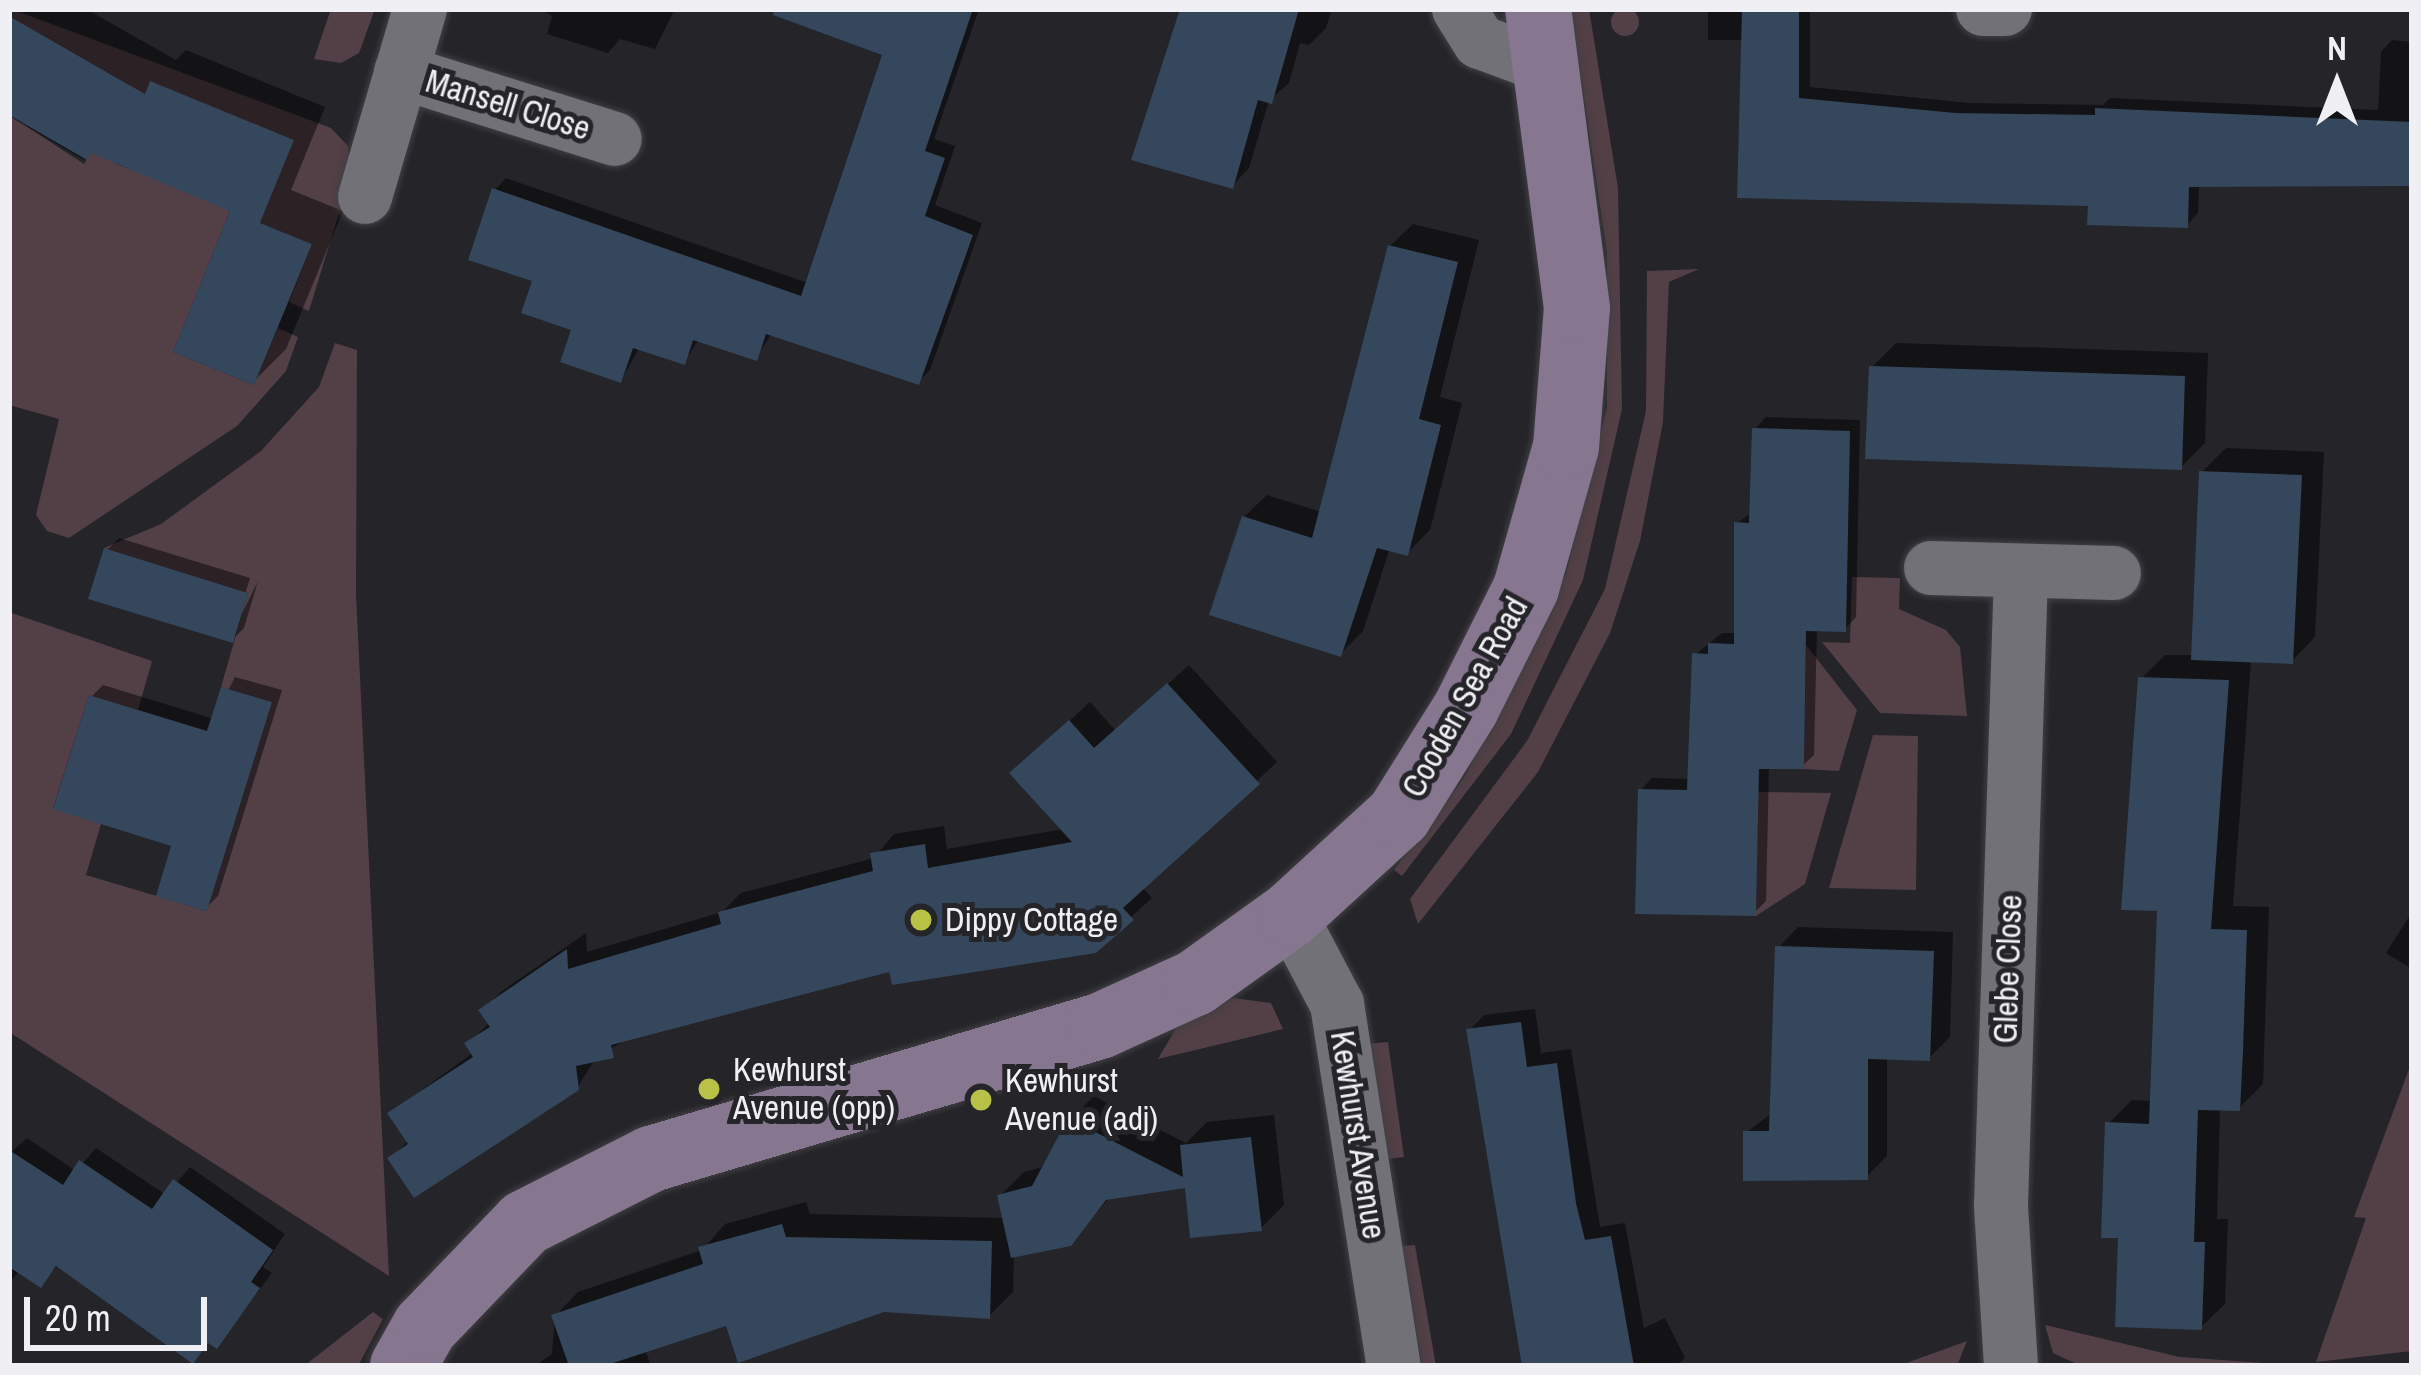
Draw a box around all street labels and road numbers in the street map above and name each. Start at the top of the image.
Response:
street label: Mansell Close [421,61,595,149]
street label: Cooden Sea Road [1394,590,1536,804]
street label: Glebe Close [1986,894,2030,1044]
street label: Kewhurst Avenue [1322,1027,1394,1243]

